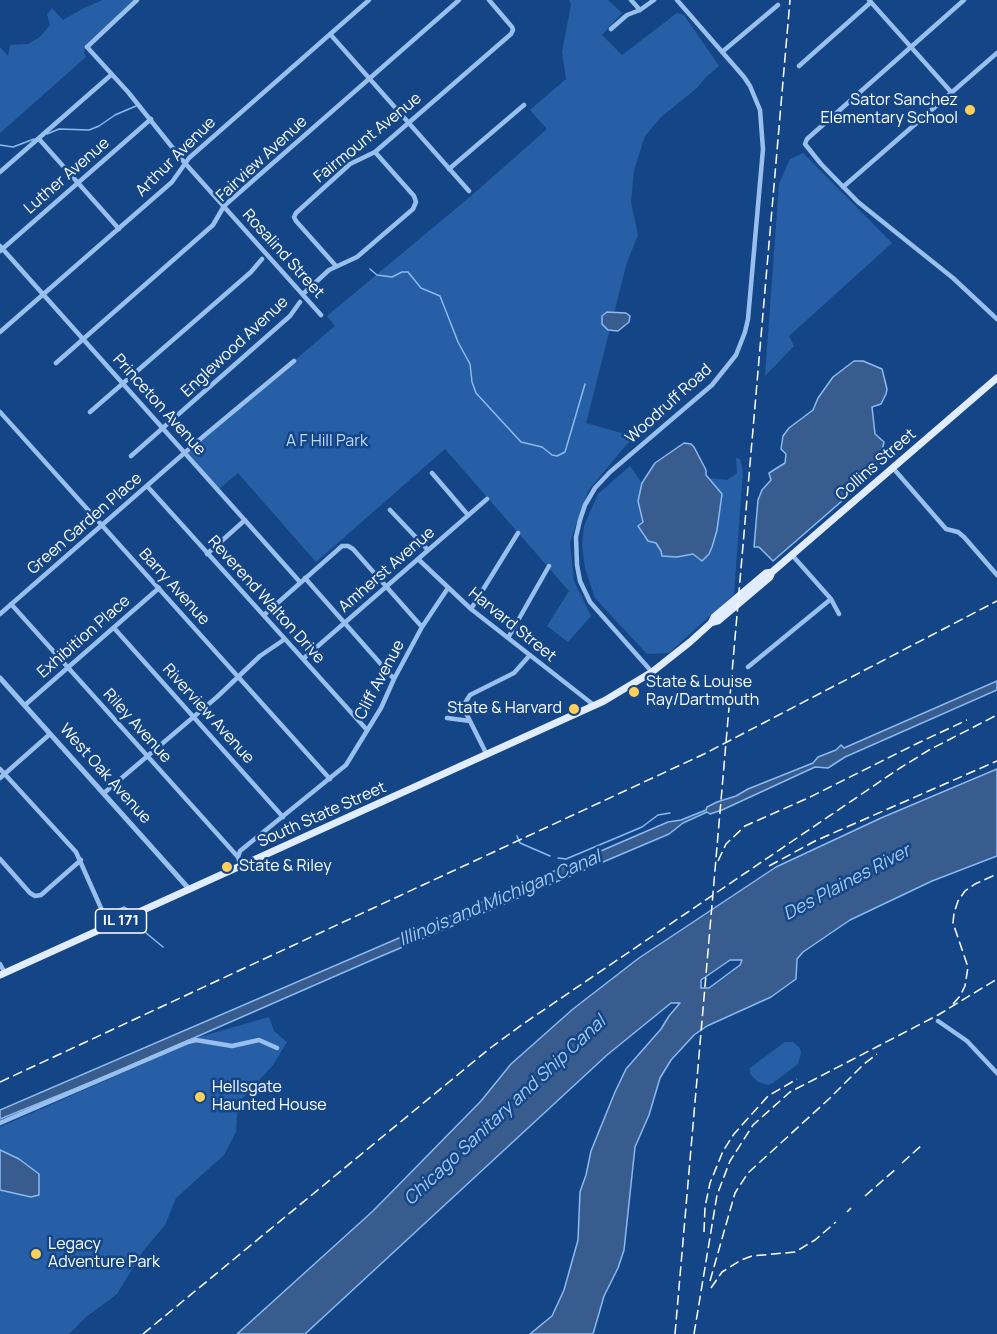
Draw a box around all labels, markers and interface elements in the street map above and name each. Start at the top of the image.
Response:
street label: Fairmount Avenue [310,89,426,187]
place label: Sator Sanchez Elementary School [820,91,958,129]
marker: Sator Sanchez Elementary School [963,103,977,117]
street label: Fairview Avenue [213,112,311,206]
street label: Arthur Avenue [132,113,220,201]
street label: Luther Avenue [20,134,114,218]
street label: Rosalind Street [238,205,328,303]
street label: Englewood Avenue [178,293,292,401]
street label: Princeton Avenue [108,350,210,460]
street label: Woodruff Road [622,360,716,448]
street label: Collins Street [832,425,920,505]
park label: A F Hill Park [286,432,368,452]
street label: Green Garden Place [24,469,146,579]
street label: Amherst Avenue [335,523,439,617]
street label: Reverend Walton Drive [203,532,329,668]
street label: Barry Avenue [135,545,213,629]
street label: Harvard Street [464,584,560,666]
street label: Exhibition Place [34,592,134,682]
street label: Cliff Avenue [351,637,409,723]
street label: Riverview Avenue [158,660,258,768]
place label: State & Louise Ray/Dartmouth [646,673,759,711]
street label: Riley Avenue [99,685,175,767]
marker: State & Louise Ray/Dartmouth [627,685,641,699]
place label: State & Harvard [447,699,562,719]
marker: State & Harvard [567,702,581,716]
street label: West Oak Avenue [55,720,155,828]
street label: South State Street [255,778,389,852]
water label: Des Plaines River [780,840,914,926]
water label: Illinois and Michigan Canal [396,847,604,951]
place label: State & Riley [239,857,332,877]
marker: State & Riley [220,860,234,874]
road number: IL 171 [96,909,146,933]
water label: Chicago Sanitary and Ship Canal [400,1012,610,1210]
place label: Hellsgate Haunted House [212,1078,327,1116]
marker: Hellsgate Haunted House [193,1090,207,1104]
place label: Legacy Adventure Park [48,1235,160,1273]
marker: Legacy Adventure Park [29,1247,43,1261]

